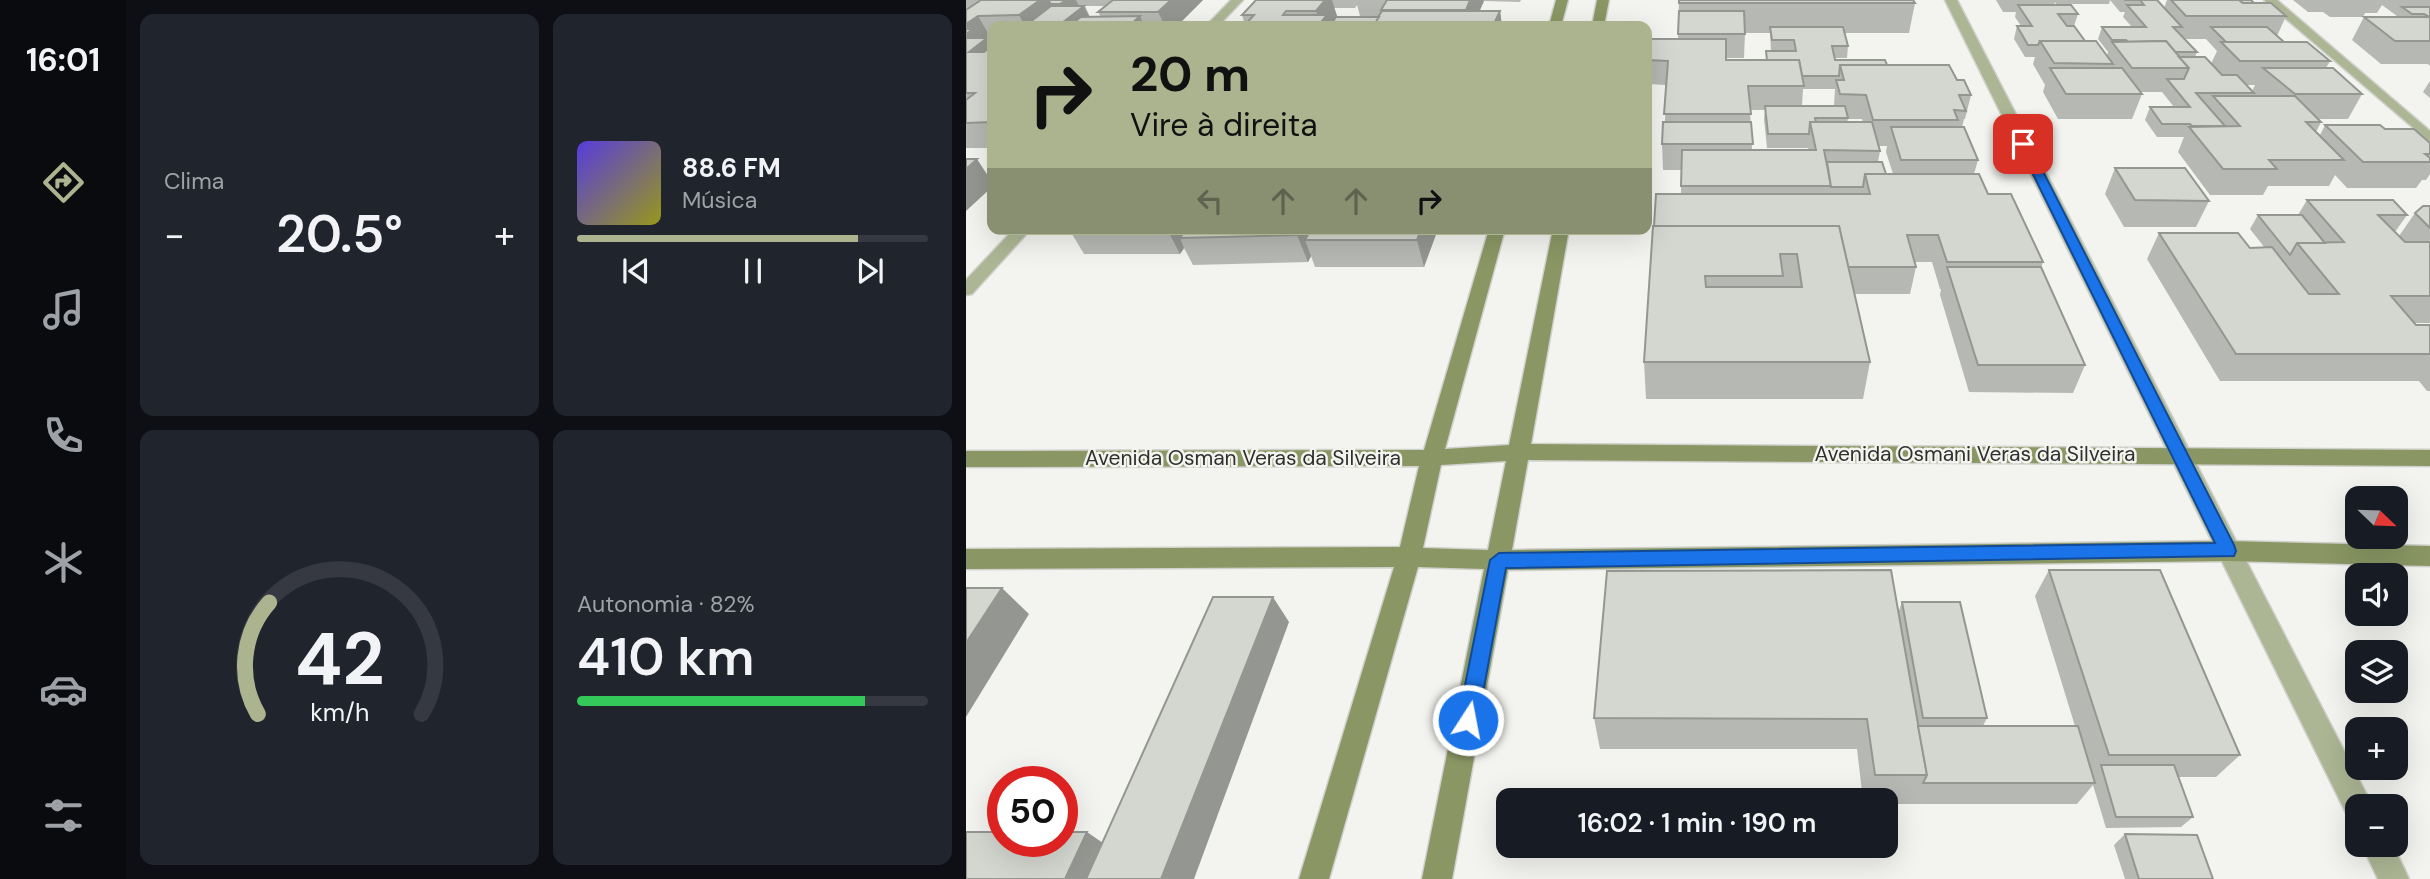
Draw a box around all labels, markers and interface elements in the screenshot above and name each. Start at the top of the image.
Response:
text: 16:01 [26,39,100,81]
text: 20 m [1130,42,1250,106]
icon: right [1015,49,1106,140]
text: Vire à direita [1130,104,1318,146]
pin [1993,114,2053,174]
icon: arrive [2004,125,2042,163]
text: 88.6 FM [682,151,781,185]
icon: directions [39,158,88,207]
text: Clima [164,166,224,196]
icon: left [1191,182,1229,220]
icon: ahead [1264,182,1302,220]
icon: ahead [1337,182,1375,220]
icon: right [1410,182,1448,220]
text: Música [682,185,757,215]
text: 20.5° [276,200,403,268]
text: − [164,210,185,260]
text: + [494,210,515,260]
icon: previous [617,252,655,290]
icon: pause [734,252,772,290]
icon: next [851,252,889,290]
icon: music [39,285,88,334]
icon: phone [39,411,88,460]
street label: Avenida Osmani Veras da Silveira [1815,440,2135,468]
street label: Avenida Osman Veras da Silveira [1085,444,1401,472]
north arrow [2345,486,2408,550]
map controls [2345,486,2408,857]
icon: climate [39,538,88,587]
button: sound [2345,563,2408,626]
text: Autonomia · 82% [577,589,755,619]
text: 42 [295,612,384,707]
text: 410 km [577,623,754,691]
button: layers [2345,640,2408,703]
icon: car [39,665,88,714]
position arrow [1431,683,1505,757]
text: km/h [310,695,369,728]
button: + [2345,717,2408,780]
speed limit sign: 50 [987,766,1078,857]
icon: filters [39,791,88,840]
button: − [2345,794,2408,857]
text: 16:02 · 1 min · 190 m [1578,806,1816,840]

